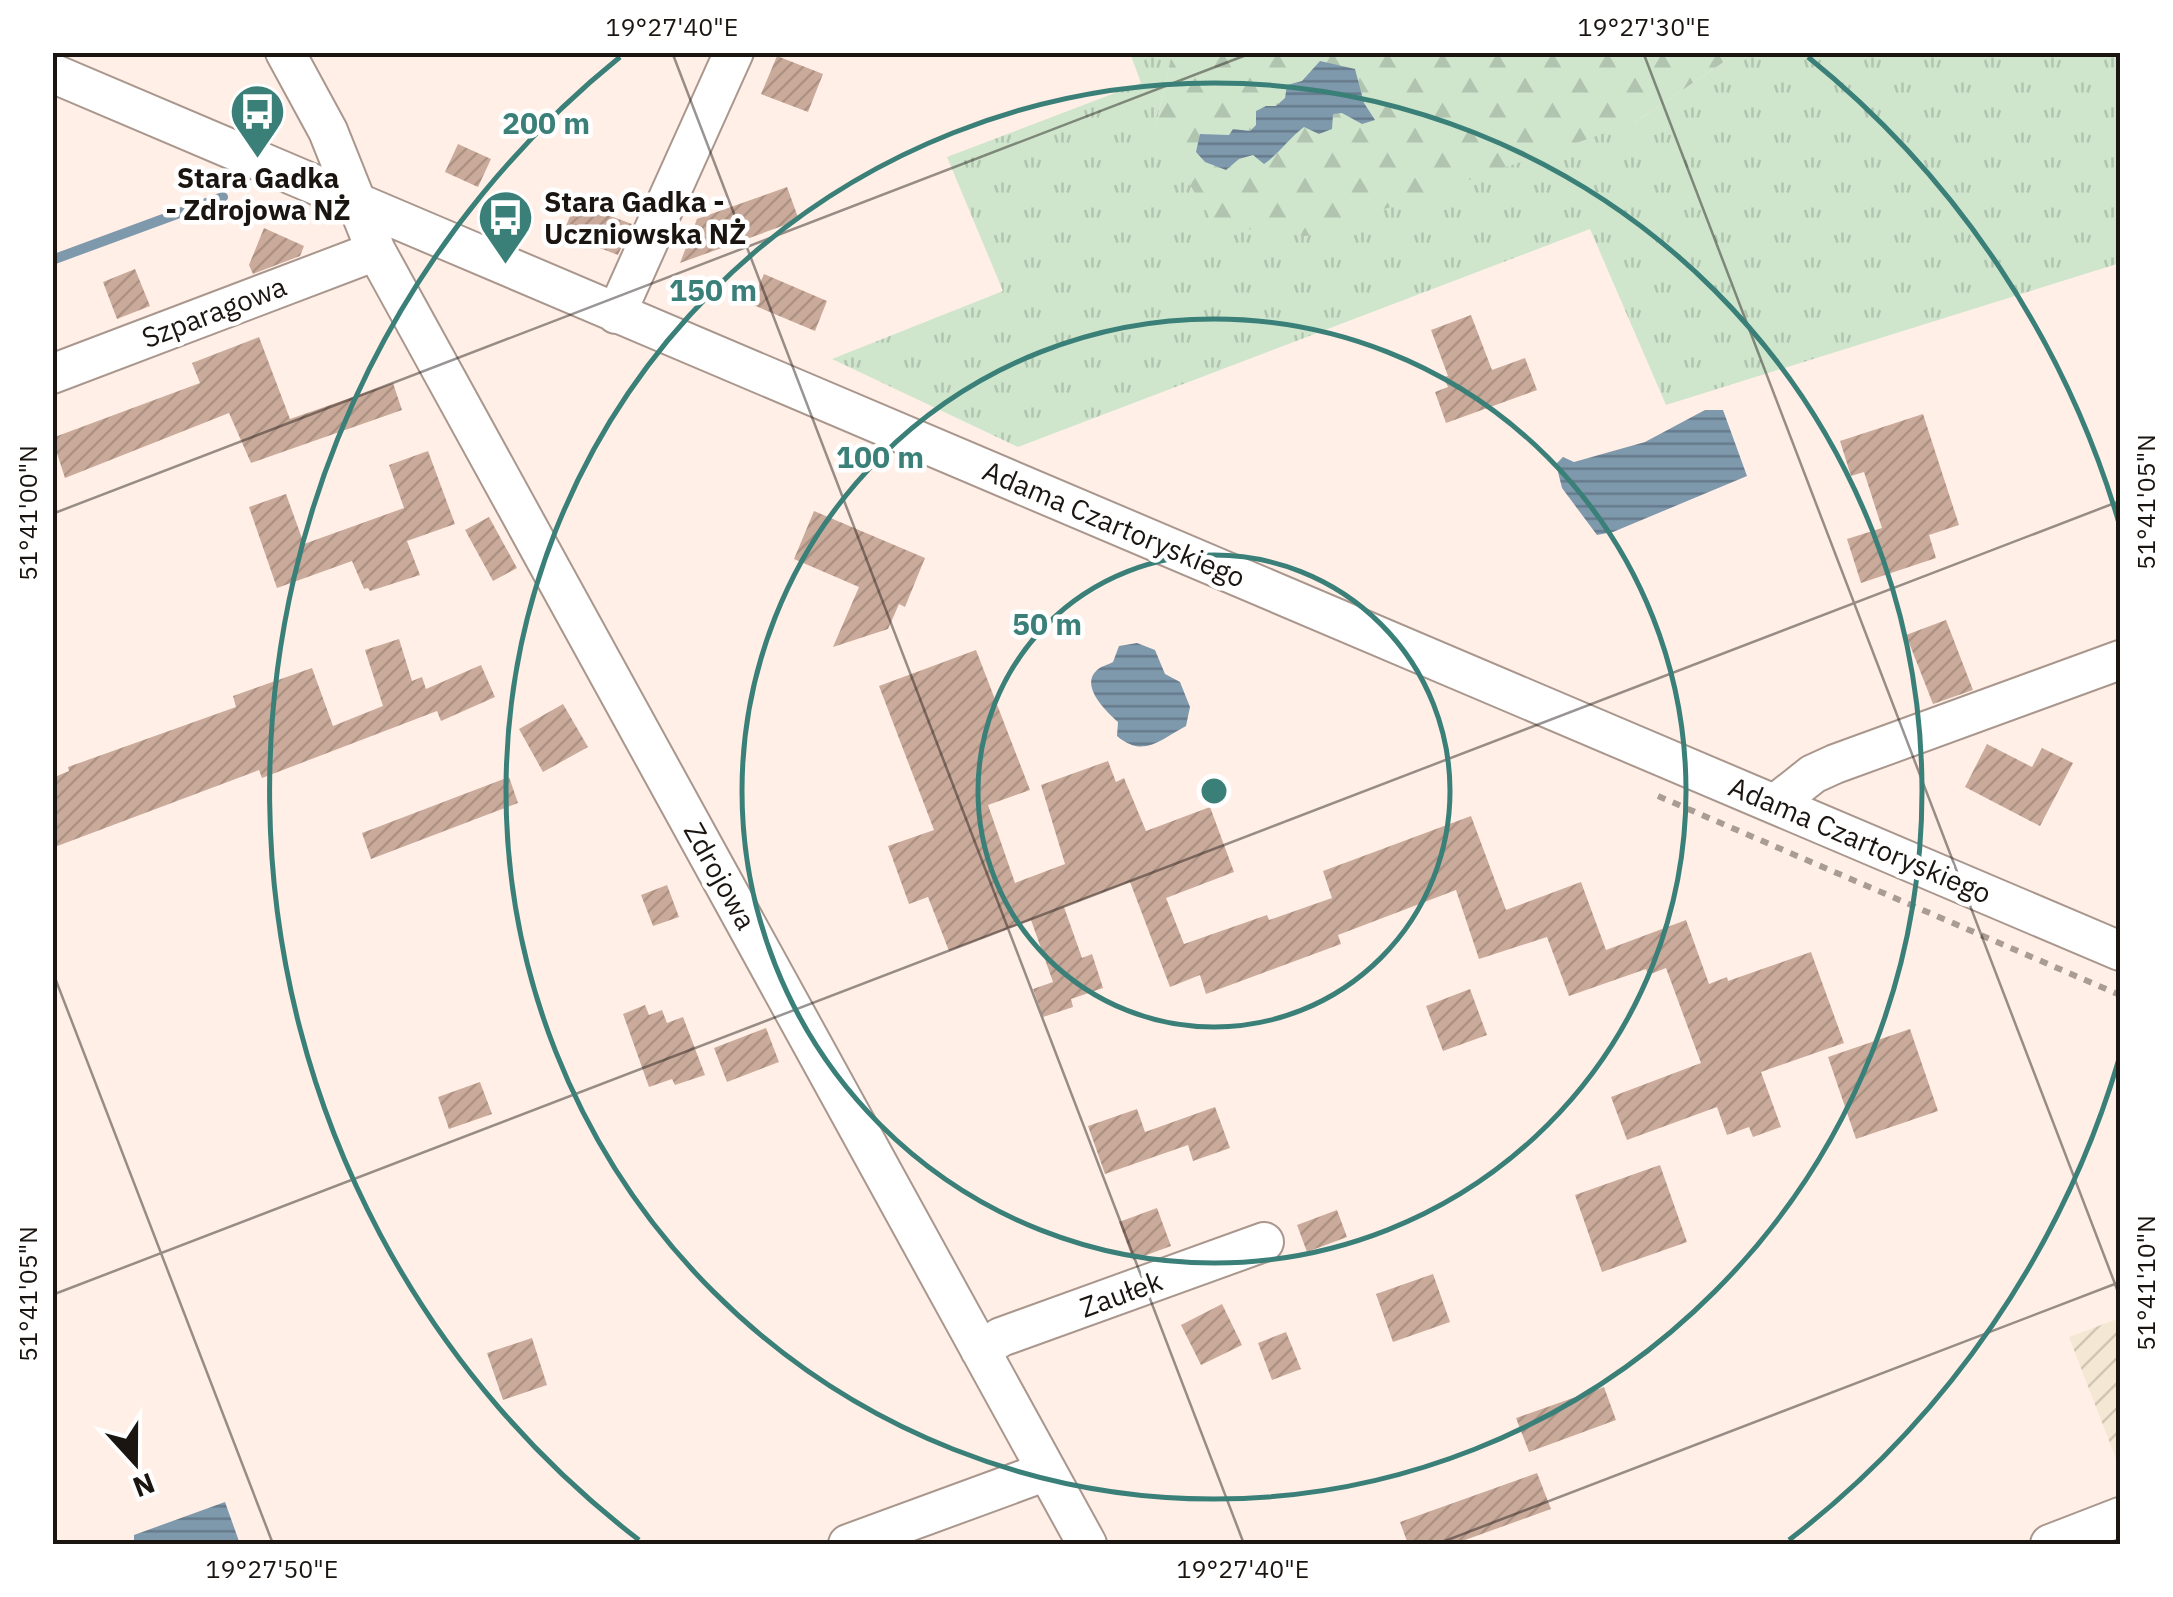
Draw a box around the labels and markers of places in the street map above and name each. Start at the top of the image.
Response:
bus stop icon: Stara Gadka - Zdrojowa NŻ [228,82,288,161]
place label: Stara Gadka - Zdrojowa NŻ [165,159,351,228]
place label: Stara Gadka - Uczniowska NŻ [544,183,746,252]
bus stop icon: Stara Gadka - Uczniowska NŻ [475,188,535,267]
centre of rings [1196,773,1232,809]

